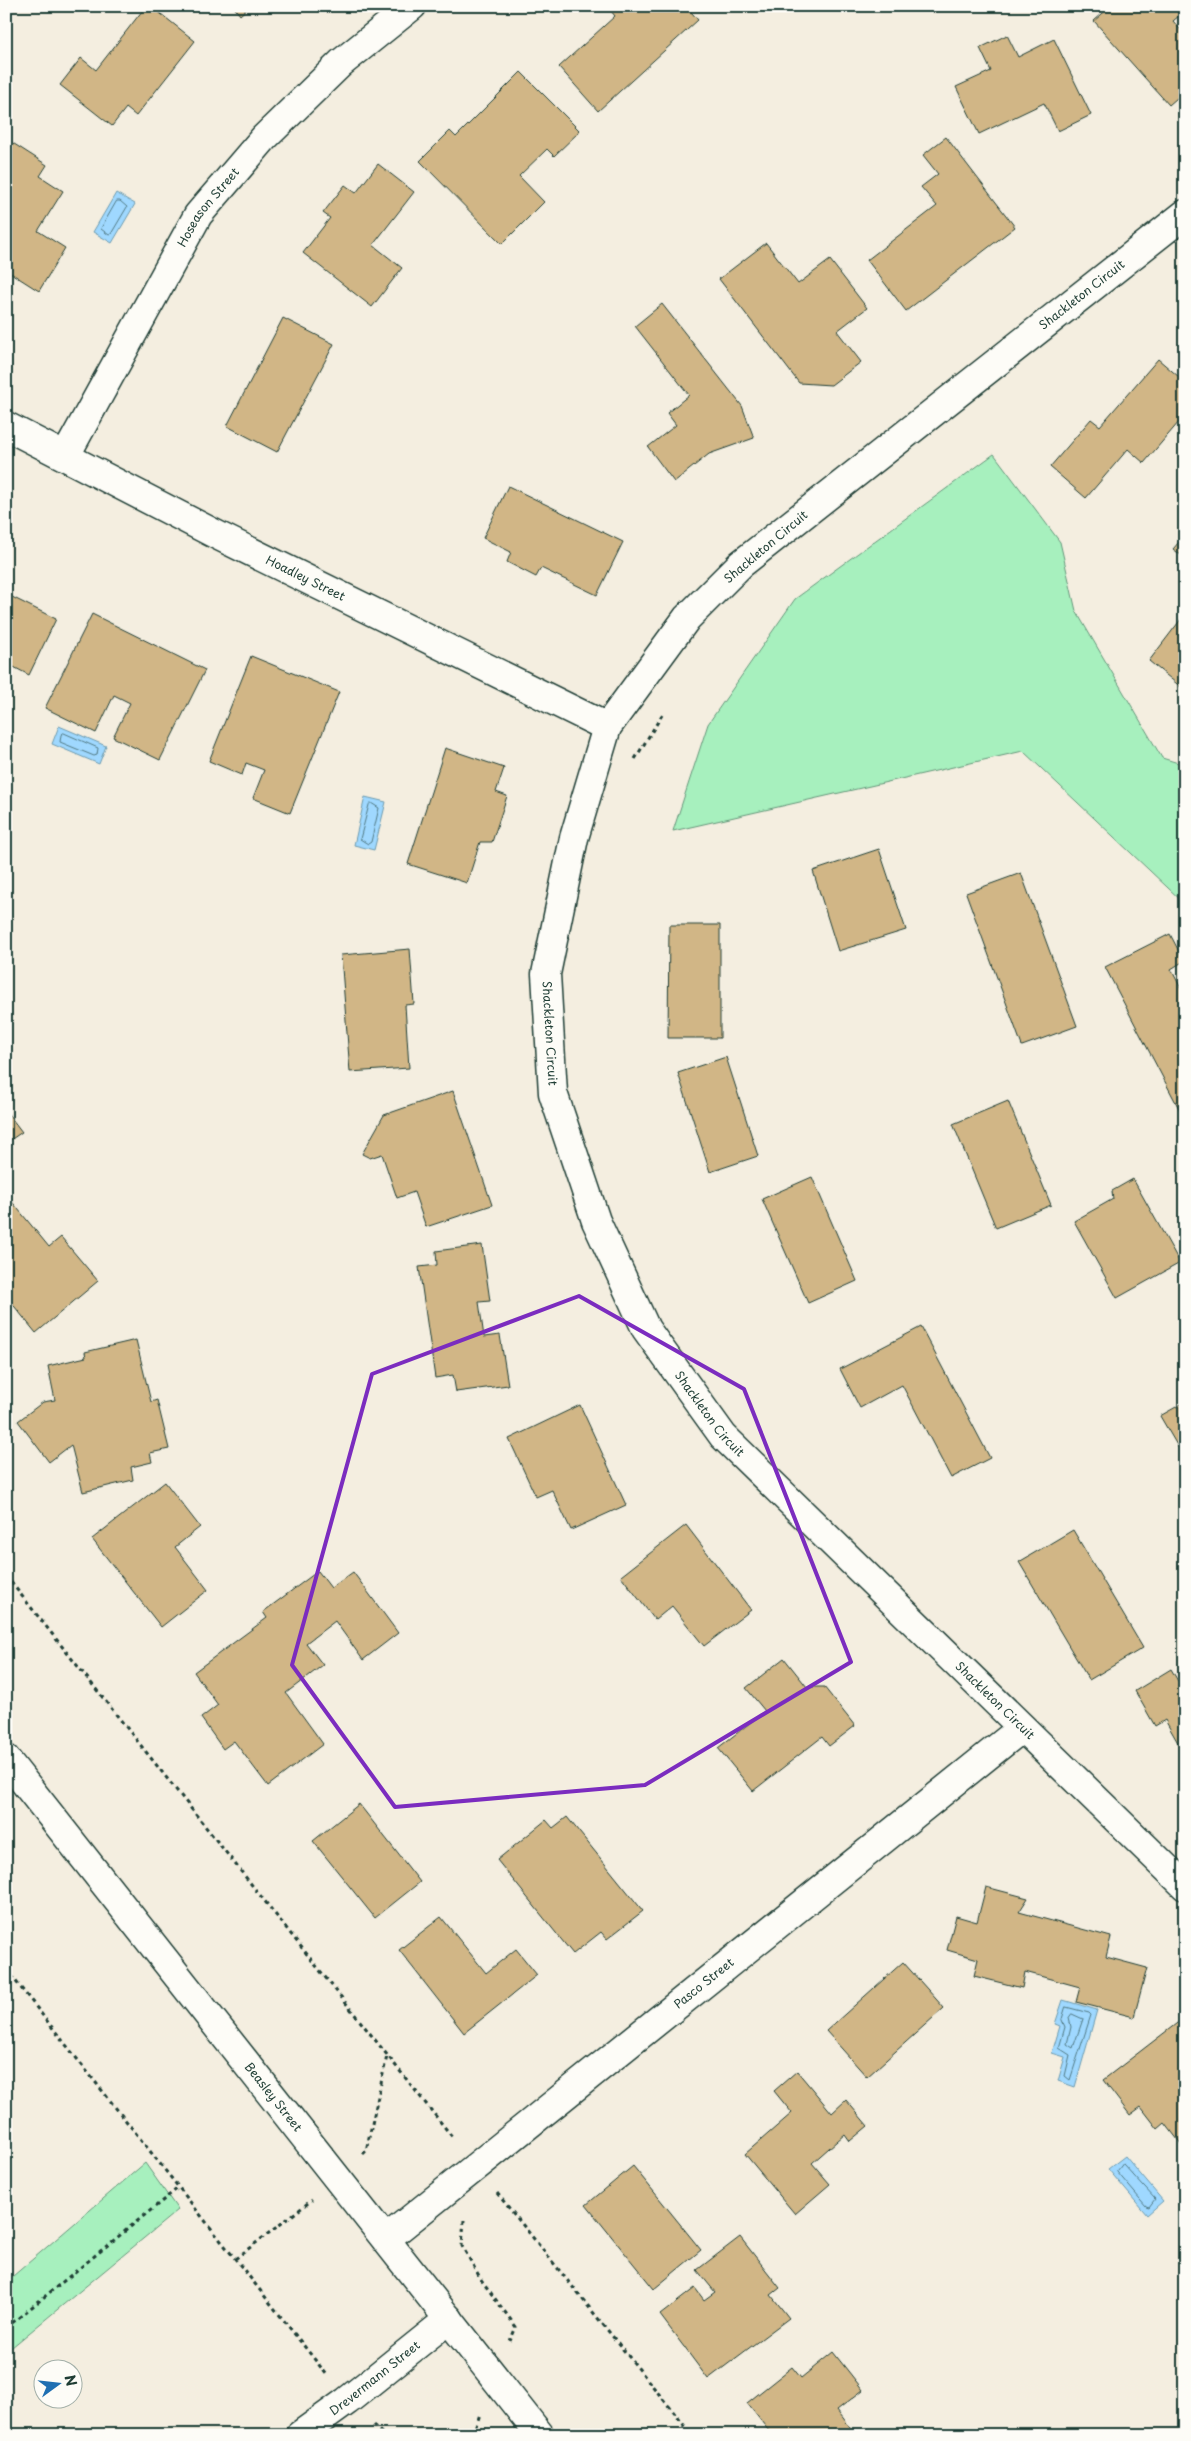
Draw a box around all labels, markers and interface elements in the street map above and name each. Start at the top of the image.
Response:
street label: Hoseason Street [172,163,243,250]
street label: Shackleton Circuit [1035,255,1128,333]
street label: Shackleton Circuit [720,506,811,587]
street label: Hoadley Street [263,550,349,605]
street label: Shackleton Circuit [538,980,563,1086]
street label: Shackleton Circuit [671,1367,749,1460]
street label: Shackleton Circuit [952,1657,1039,1743]
street label: Pasco Street [670,1953,737,2012]
street label: Beasley Street [241,2058,307,2135]
street label: Drevermann Street [325,2336,424,2419]
north arrow [32,2358,82,2408]
text: N [59,2372,83,2389]

